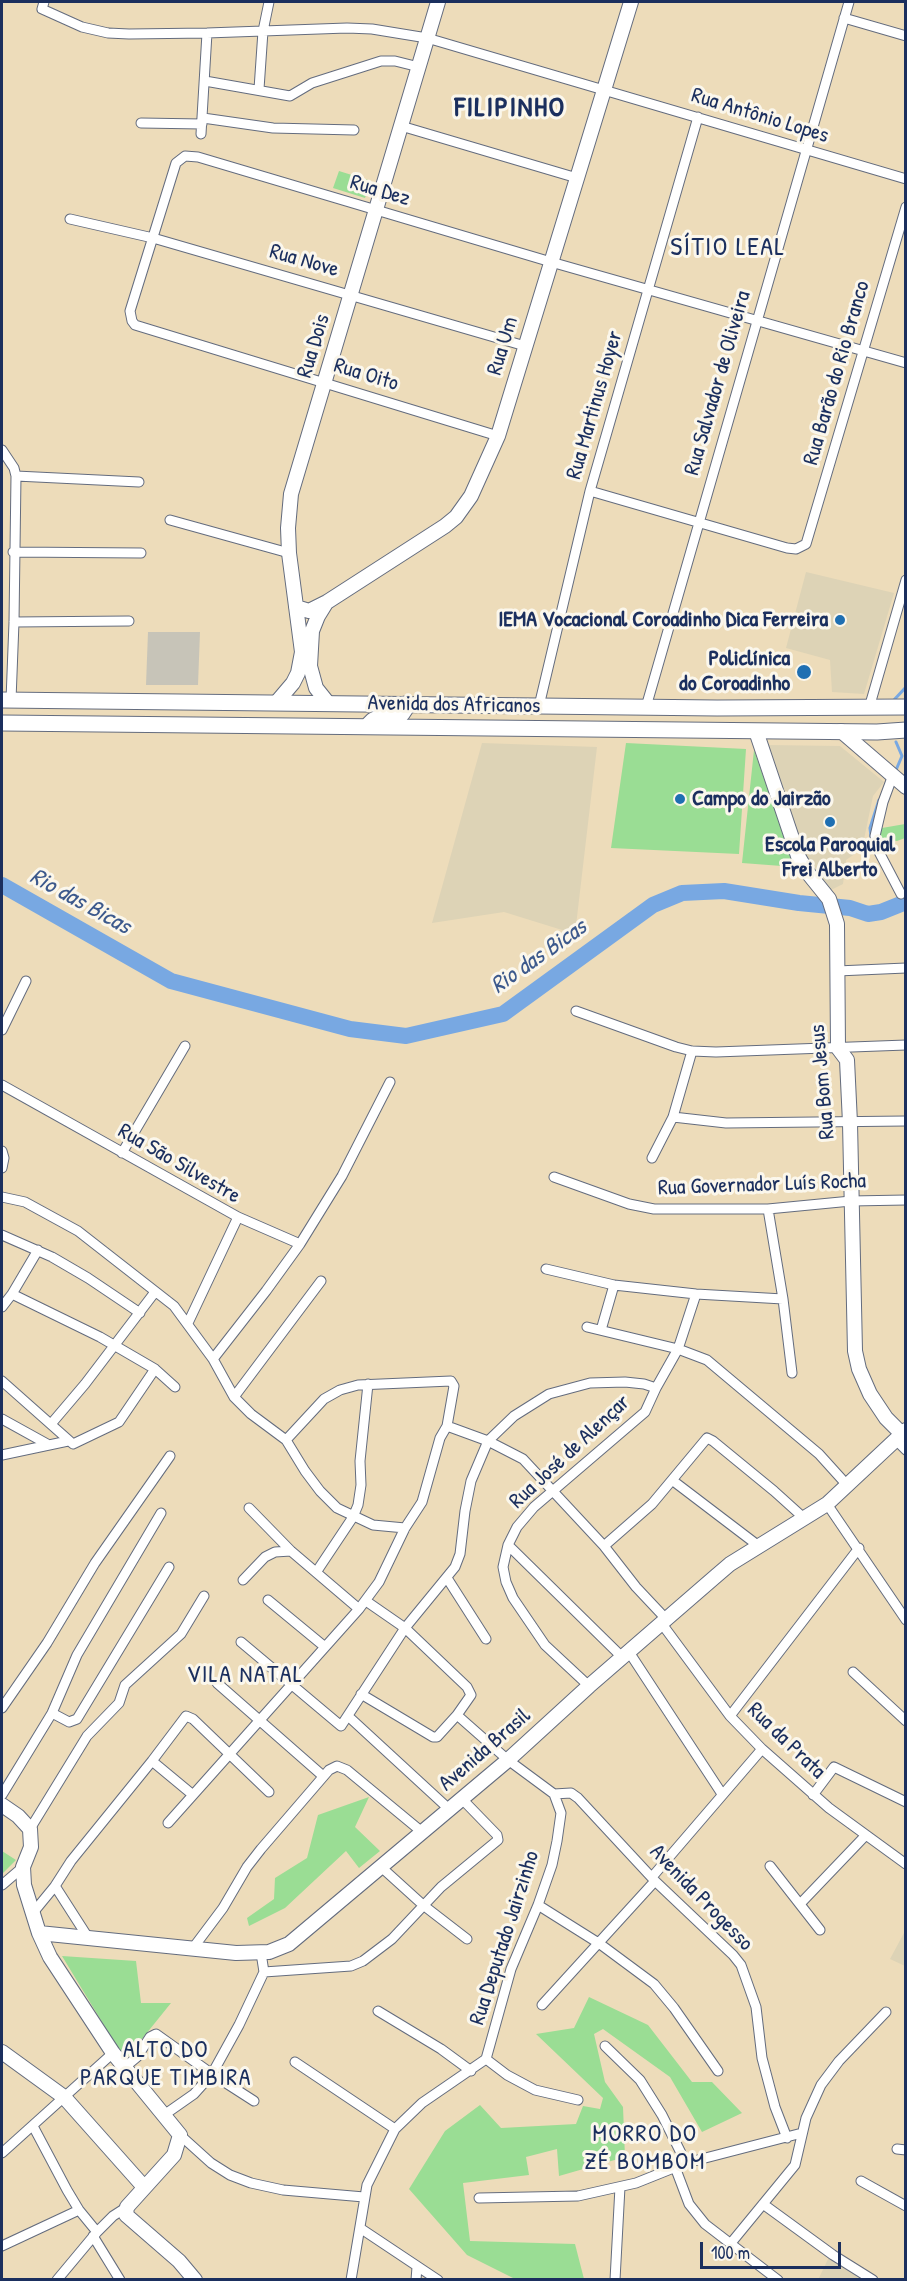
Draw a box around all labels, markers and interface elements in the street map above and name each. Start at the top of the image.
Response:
street label: Rua Antônio Lopes [688,83,832,149]
district label: FILIPINHO [454,92,566,126]
street label: Rua Dez [347,169,413,213]
district label: SÍTIO LEAL [670,232,786,264]
street label: Rua Nove [266,239,342,283]
street label: Rua Barão do Rio Branco [798,278,876,468]
street label: Rua Salvador de Oliveira [679,288,757,478]
street label: Rua Dois [292,311,336,381]
street label: Rua Um [482,314,524,378]
street label: Rua Martinus Hoyer [561,328,629,482]
street label: Rua Oito [331,353,401,397]
place label: IEMA Vocacional Coroadinho Dica Ferreira [498,607,828,633]
marker: IEMA Vocacional Coroadinho Dica Ferreira [833,613,847,627]
place label: Policlínica do Coroadinho [679,646,790,698]
marker: Policlínica do Coroadinho [795,663,813,681]
street label: Avenida dos Africanos [367,690,541,720]
place label: Campo do Jairzão [692,786,831,812]
marker: Campo do Jairzão [673,792,687,806]
marker: Escola Paroquial Frei Alberto [823,815,837,829]
place label: Escola Paroquial Frei Alberto [765,832,895,884]
water label: Rio das Bicas [25,863,135,941]
water label: Rio das Bicas [485,914,593,1000]
street label: Rua Bom Jesus [805,1023,841,1141]
street label: Rua São Silvestre [113,1118,245,1210]
street label: Rua Governador Luís Rocha [658,1168,866,1202]
street label: Rua José de Alençar [504,1389,636,1515]
district label: VILA NATAL [187,1662,303,1690]
street label: Rua da Prata [741,1697,831,1785]
street label: Avenida Brasil [434,1703,536,1797]
street label: Avenida Progesso [644,1839,758,1957]
street label: Rua Deputado Jairzinho [464,1848,546,2028]
district label: ALTO DO PARQUE TIMBIRA [80,2037,252,2093]
district label: MORRO DO ZÉ BOMBOM [584,2121,706,2177]
scale bar [703,2230,844,2268]
text: 100 m [711,2240,750,2265]

